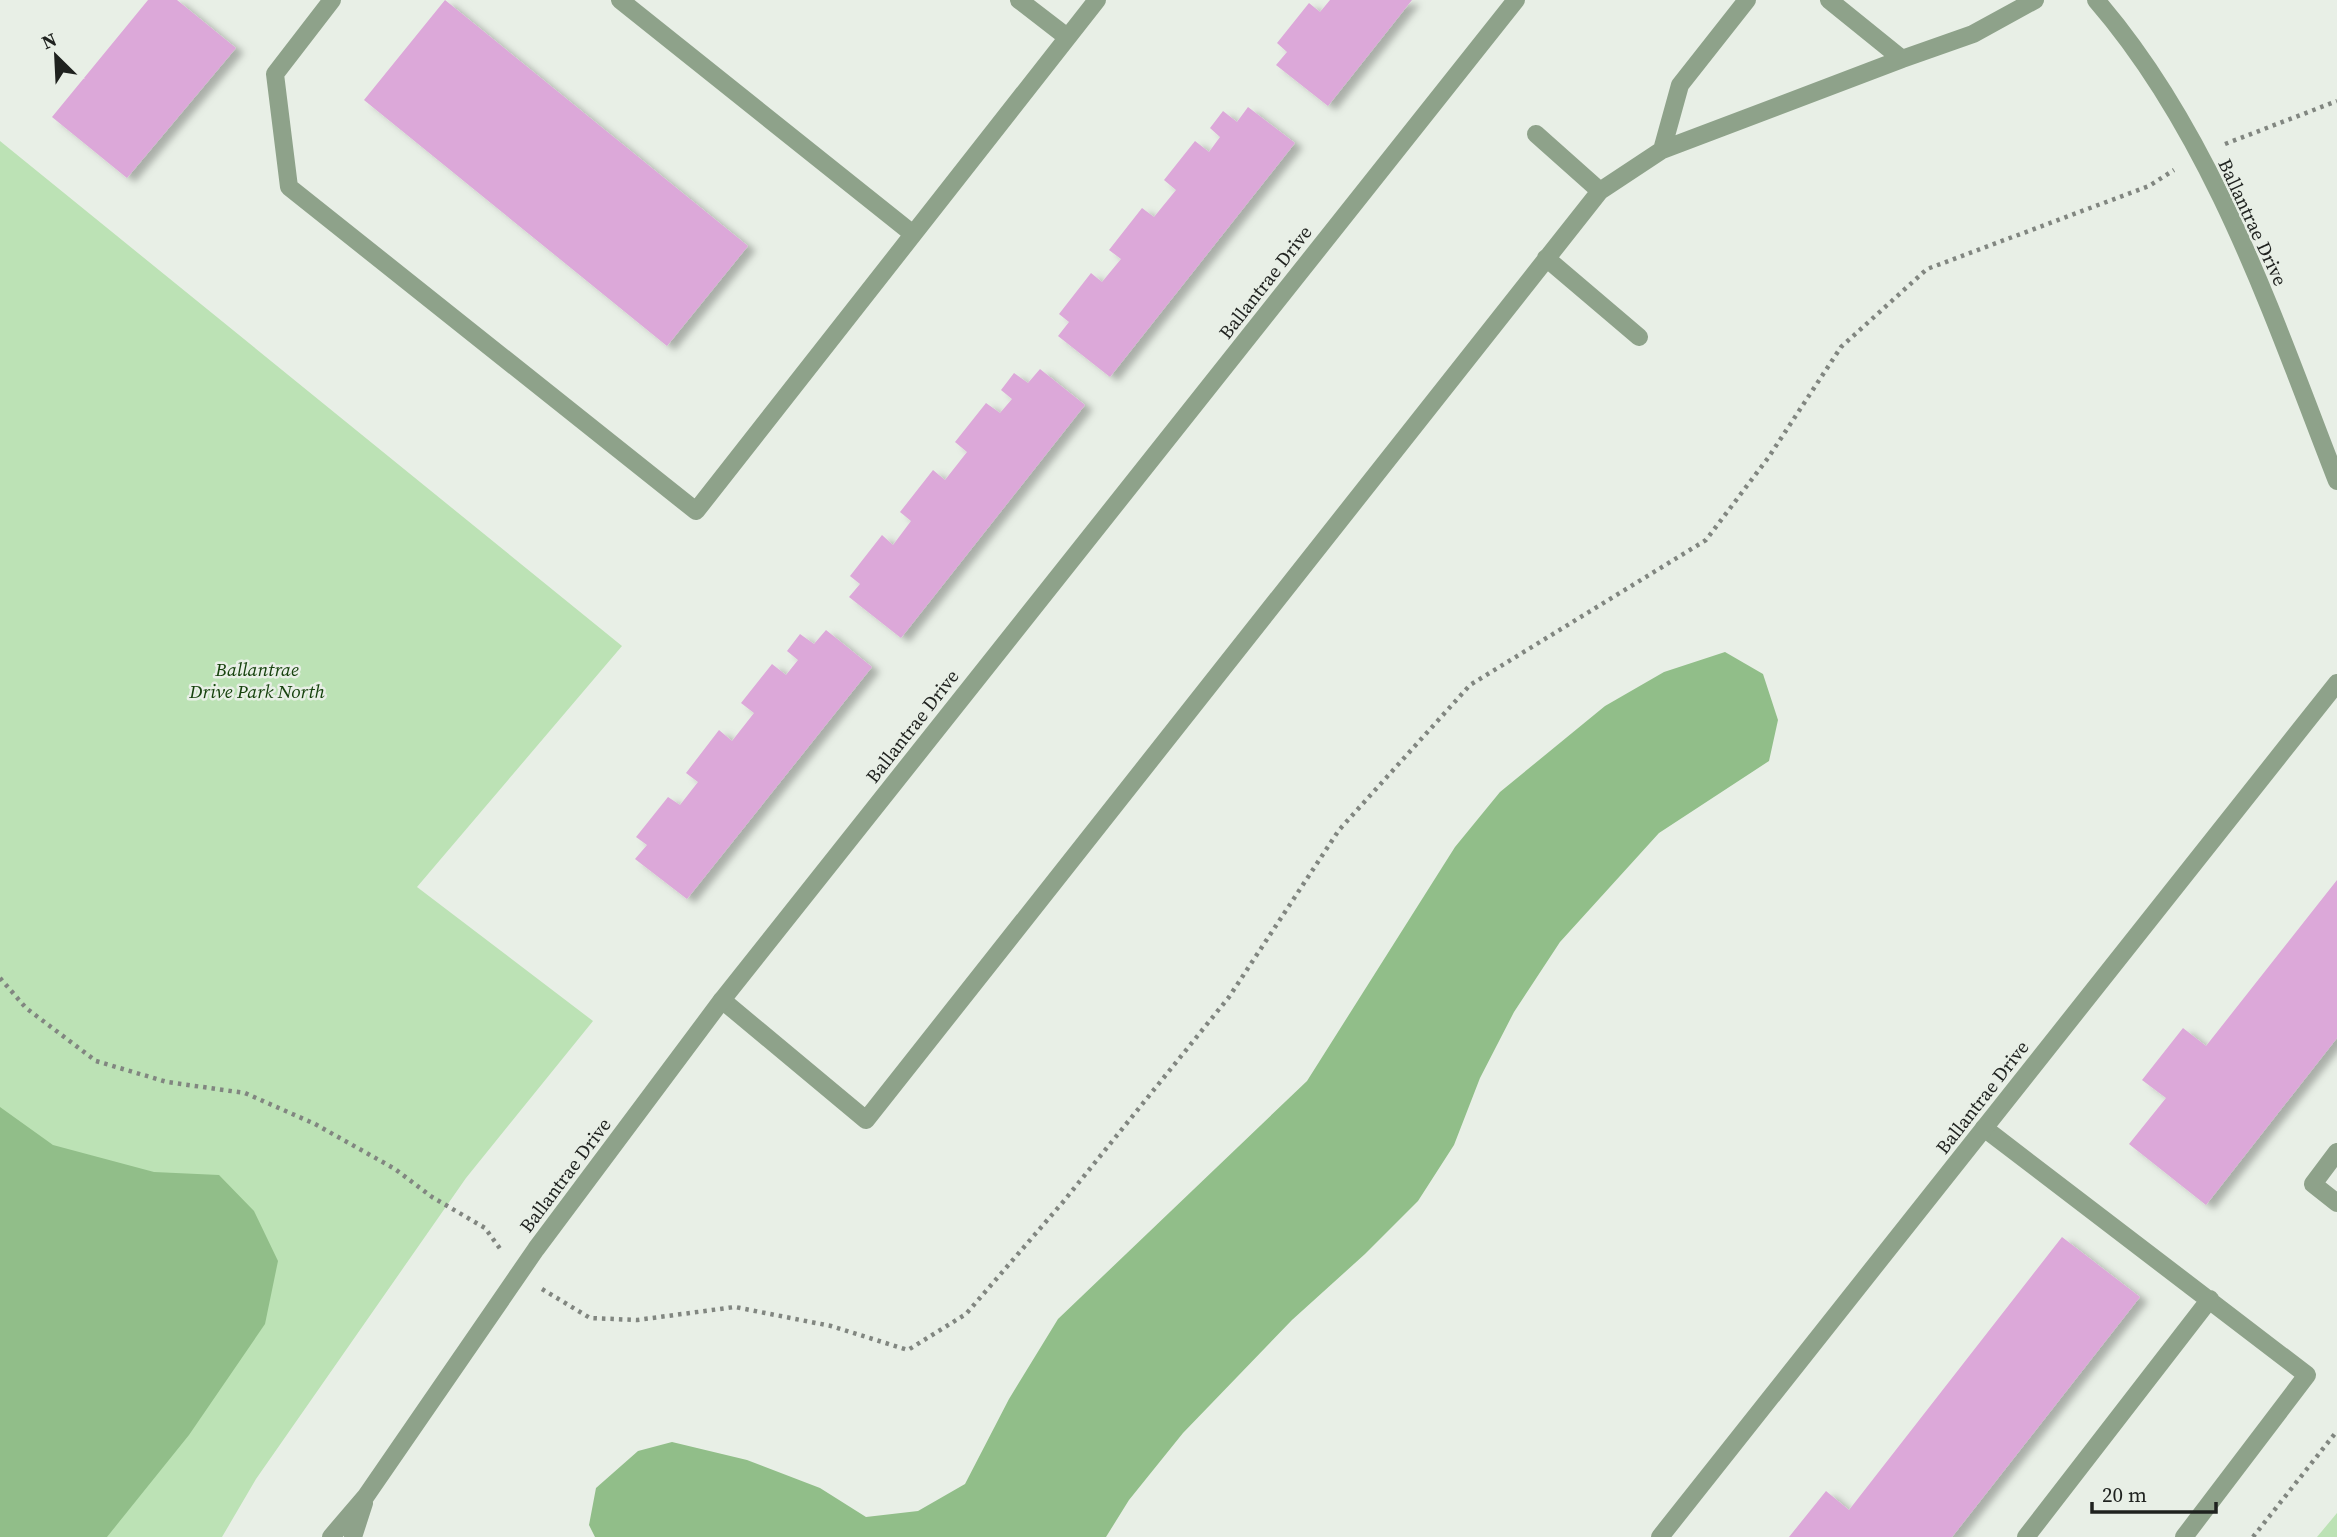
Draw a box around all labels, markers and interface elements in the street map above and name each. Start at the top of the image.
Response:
north arrow [21,21,91,91]
text: N [37,26,61,55]
street label: Ballantrae Drive [2212,154,2294,290]
street label: Ballantrae Drive [1212,220,1318,344]
park label: Ballantrae Drive Park North [188,656,325,704]
street label: Ballantrae Drive [859,664,965,788]
street label: Ballantrae Drive [1929,1035,2035,1159]
street label: Ballantrae Drive [513,1112,617,1238]
scale bar [2092,1470,2216,1514]
text: 20 m [2102,1480,2147,1509]

